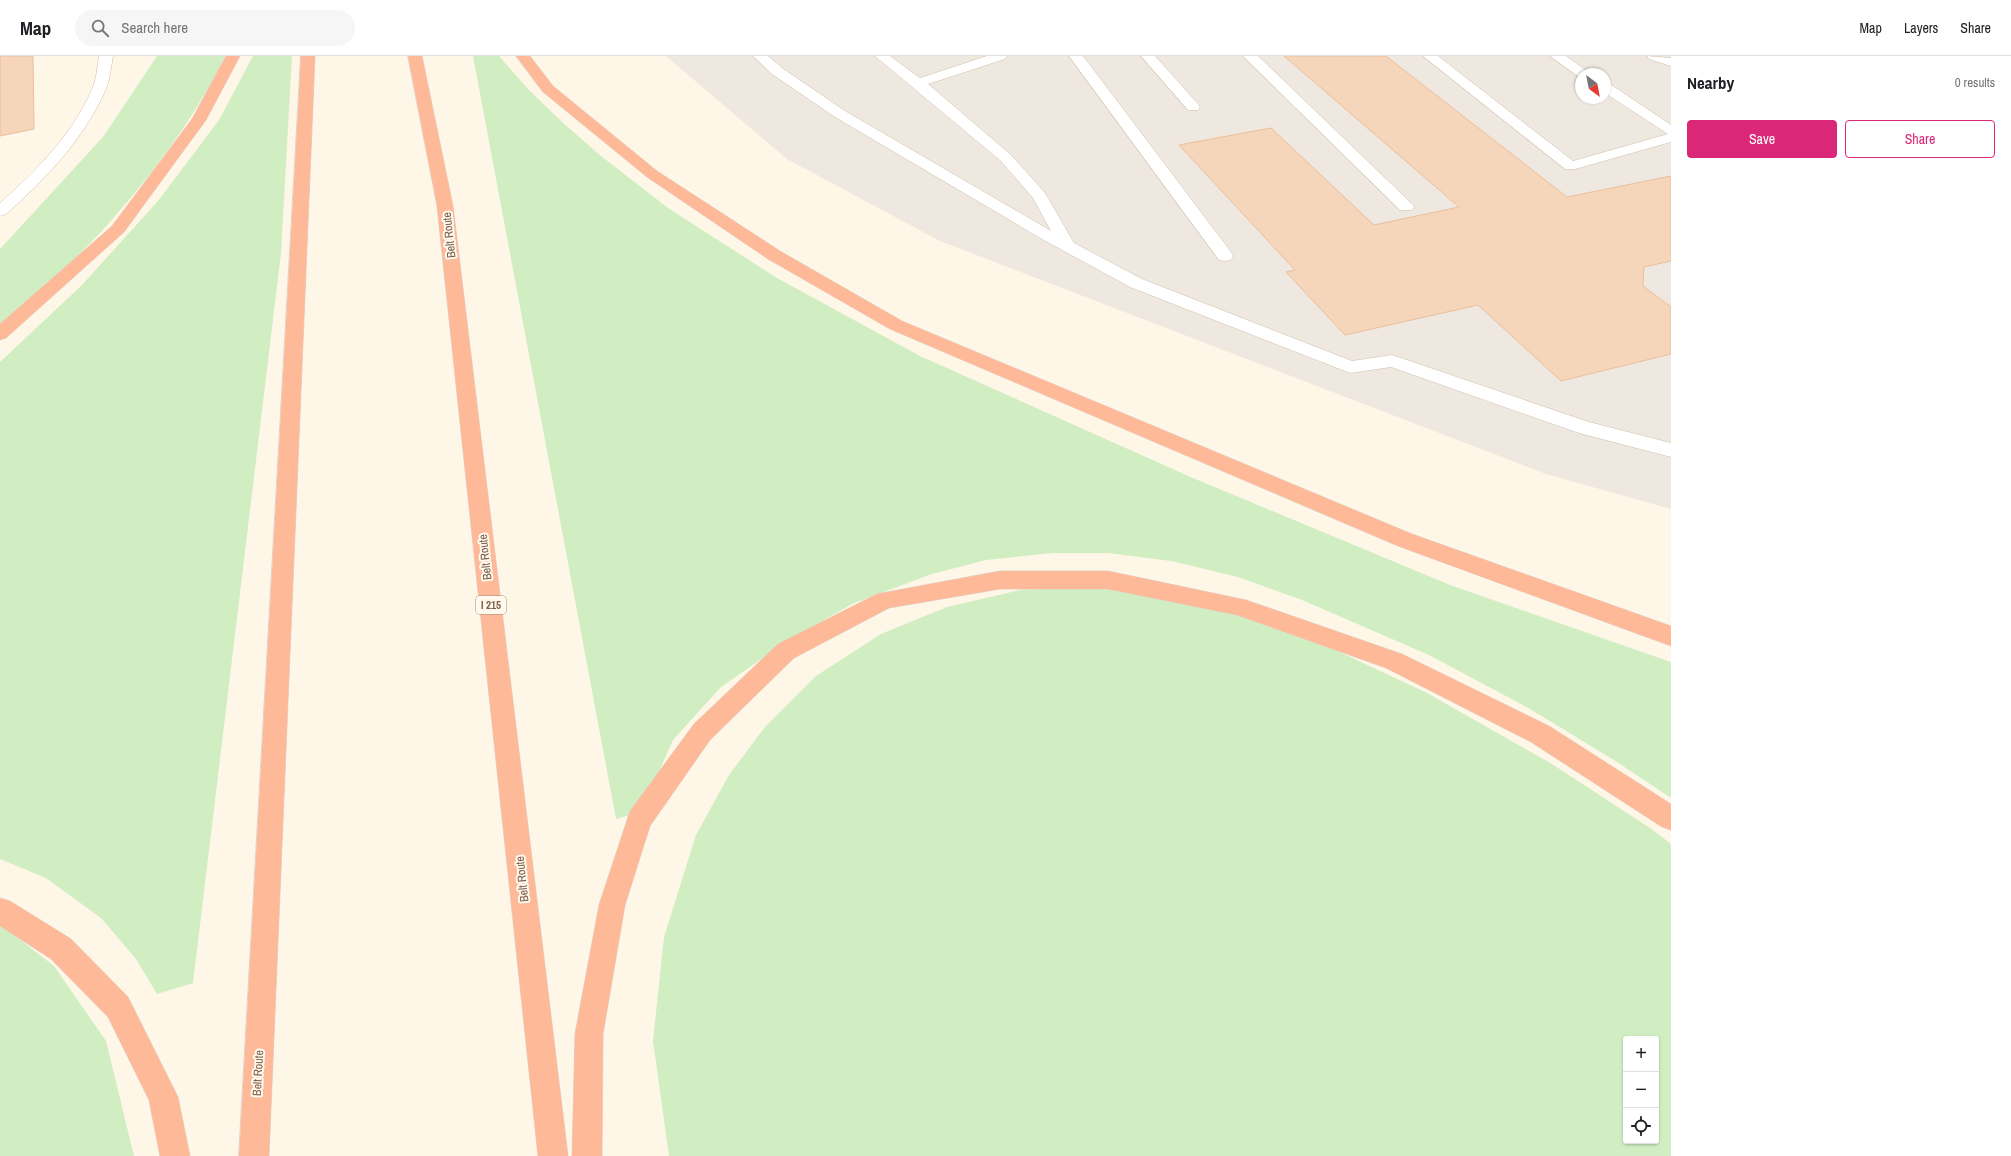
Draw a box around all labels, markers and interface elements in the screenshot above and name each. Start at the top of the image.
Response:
search box [75,10,355,46]
text: Map [20,15,51,41]
icon: search [89,17,111,39]
text: Search here [121,17,188,38]
text: Map [1860,19,1882,37]
text: Layers [1904,19,1938,37]
text: Share [1960,19,1991,37]
north arrow [1575,68,1611,104]
text: Nearby [1687,71,1734,94]
text: 0 results [1955,74,1995,91]
button: Save [1687,120,1837,158]
button: Share [1845,120,1995,158]
street label: Belt Route [439,211,459,259]
street label: Belt Route [475,533,495,581]
road number: I 215 [476,596,506,614]
street label: Belt Route [512,855,532,903]
map controls [1623,1036,1659,1144]
button: + [1623,1036,1659,1072]
street label: Belt Route [249,1050,267,1096]
button: − [1623,1072,1659,1108]
button: locate [1623,1108,1659,1144]

